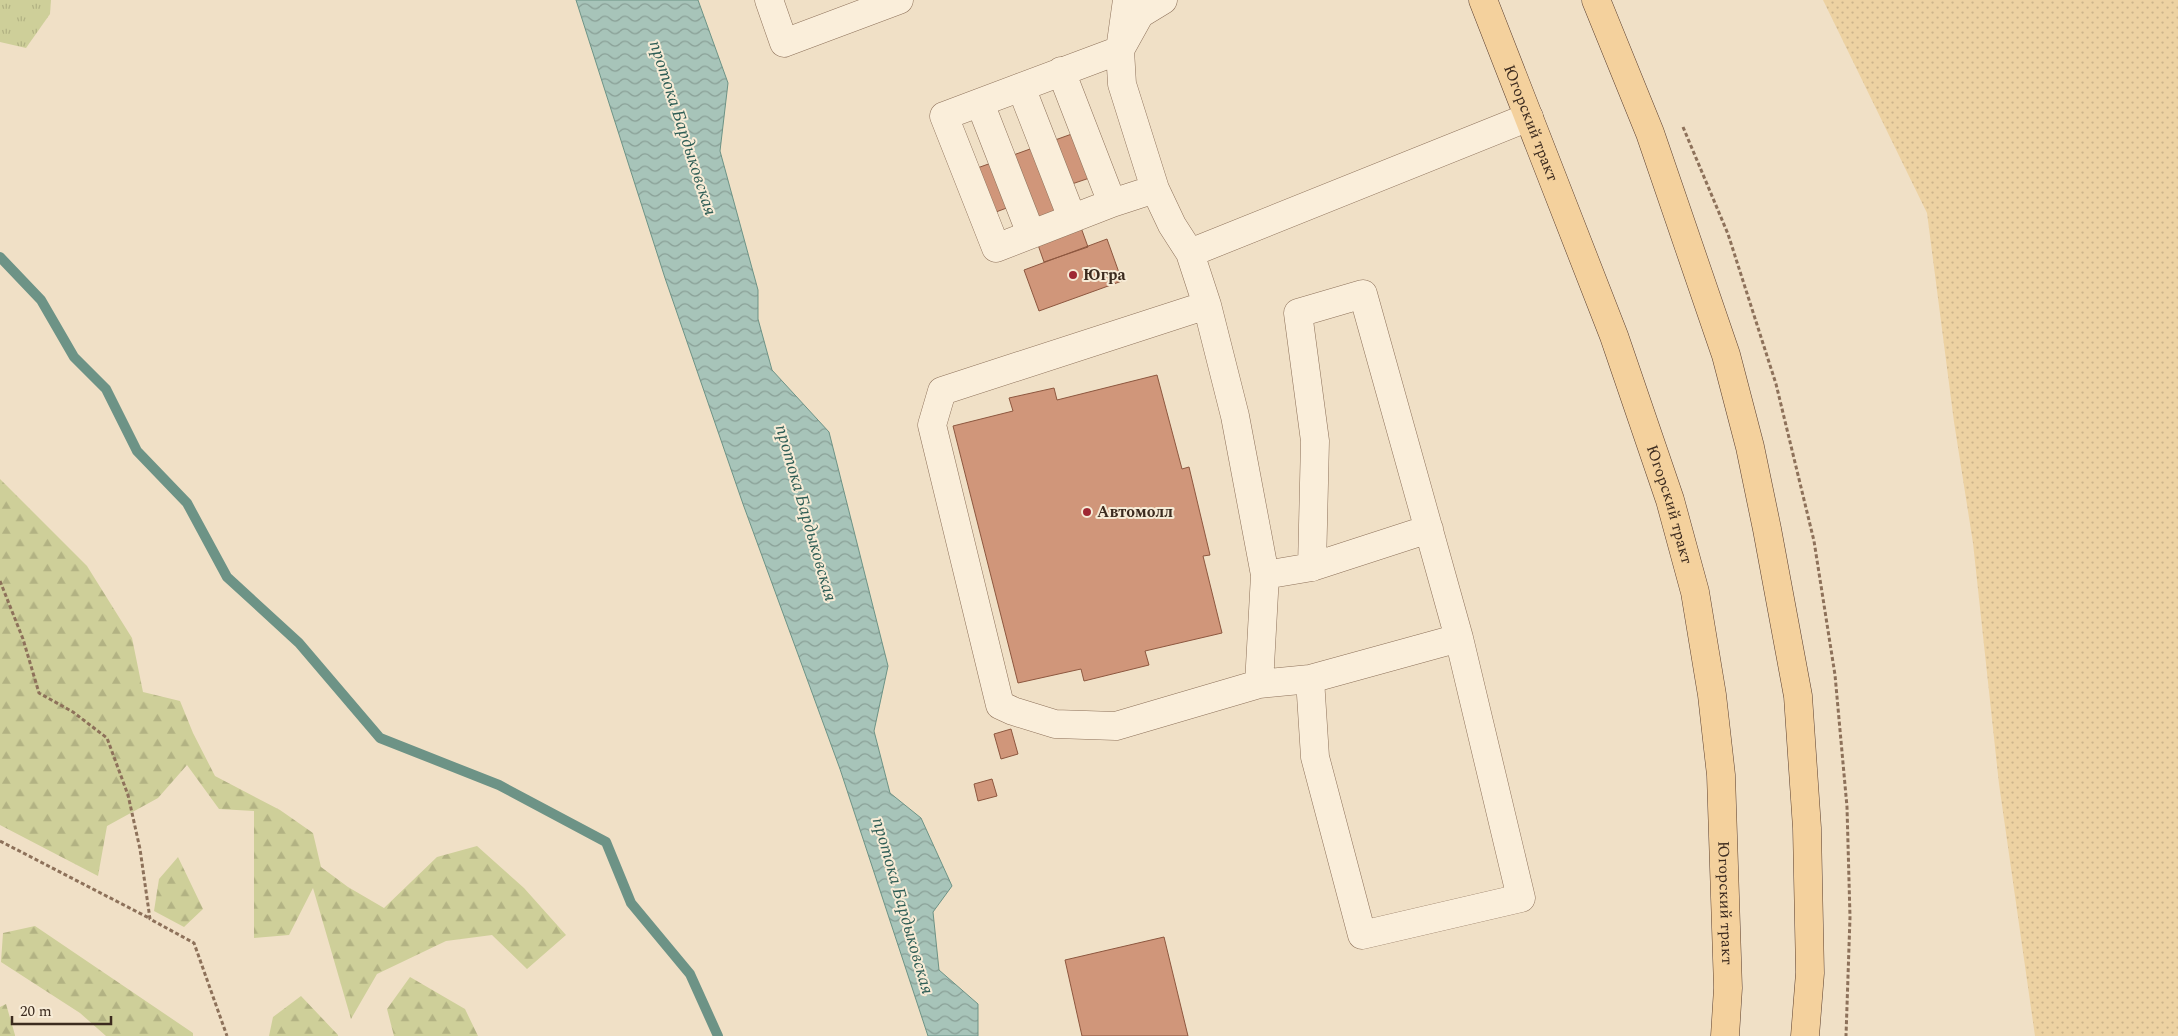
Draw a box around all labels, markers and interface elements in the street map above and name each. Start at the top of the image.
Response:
water label: протока Бардыковская [642,37,724,219]
street label: Югорский тракт [1497,61,1565,185]
place label: Югра [1083,263,1126,287]
marker: Югра [1067,269,1079,281]
water label: протока Бардыковская [768,422,844,605]
street label: Югорский тракт [1640,441,1699,567]
place label: Автомолл [1097,500,1173,524]
marker: Автомолл [1081,506,1093,518]
water label: протока Бардыковская [865,815,941,998]
street label: Югорский тракт [1711,841,1739,965]
scale bar [12,994,111,1026]
text: 20 m [20,1000,52,1023]

